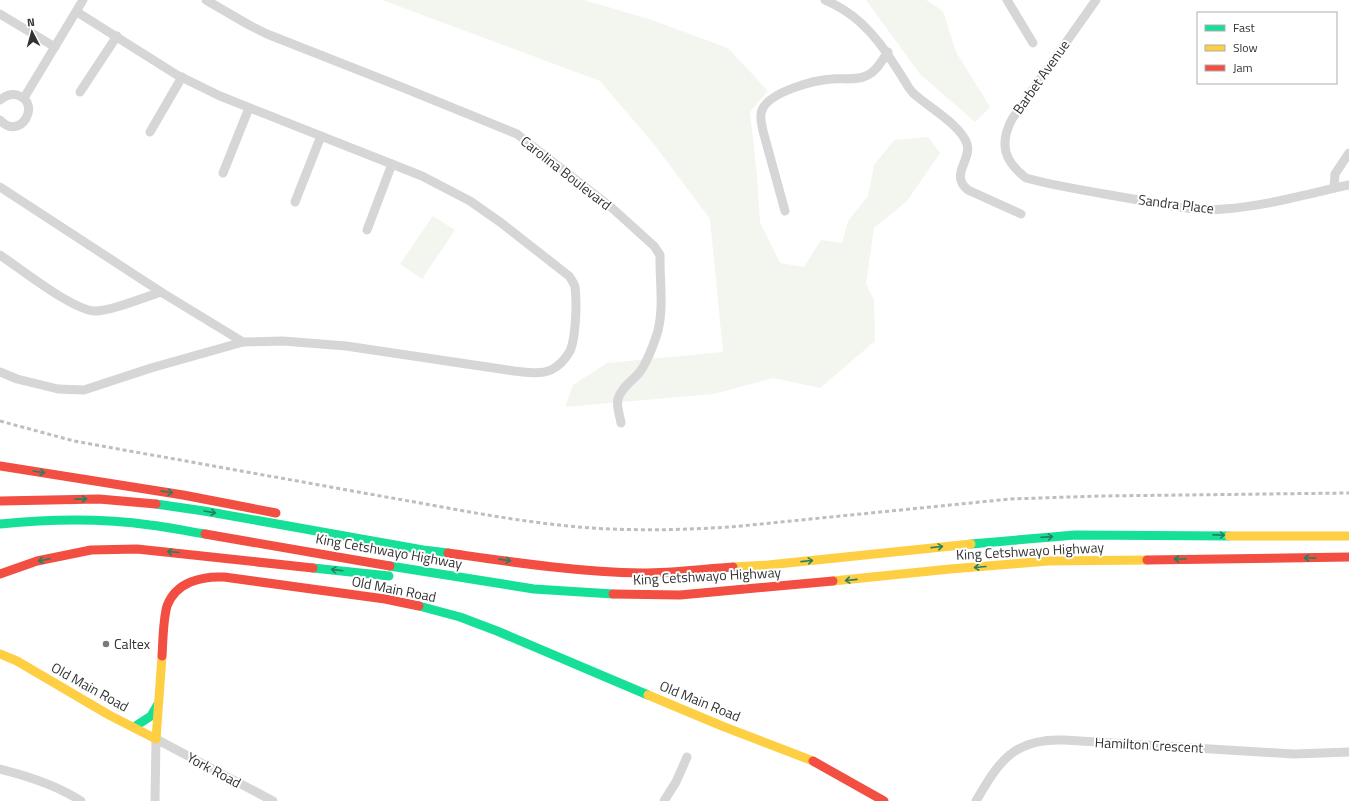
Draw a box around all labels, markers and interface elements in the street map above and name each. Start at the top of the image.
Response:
north arrow [12,12,52,52]
legend [1197,12,1337,84]
text: N [26,14,36,30]
text: Fast [1233,18,1256,37]
street label: Barbet Avenue [1007,35,1074,118]
text: Slow [1233,38,1258,57]
text: Jam [1233,58,1253,77]
street label: Carolina Boulevard [517,130,616,215]
street label: Sandra Place [1137,188,1215,219]
one-way arrow [32,468,45,476]
one-way arrow [160,488,173,496]
one-way arrow [74,495,87,503]
one-way arrow [203,509,216,517]
street label: King Cetshwayo Highway [314,527,464,574]
one-way arrow [1212,531,1225,539]
one-way arrow [1040,533,1053,540]
street label: King Cetshwayo Highway [955,536,1105,565]
one-way arrow [930,544,943,551]
one-way arrow [167,549,180,556]
one-way arrow [1304,554,1317,562]
one-way arrow [1174,555,1187,563]
one-way arrow [38,556,51,564]
one-way arrow [498,557,511,564]
one-way arrow [800,557,813,565]
street label: King Cetshwayo Highway [632,561,782,590]
one-way arrow [974,563,987,570]
one-way arrow [331,566,344,574]
street label: Old Main Road [350,570,438,607]
one-way arrow [845,576,858,583]
place label: Caltex [114,633,151,654]
marker: Caltex [101,639,111,649]
street label: Old Main Road [48,657,133,717]
street label: Old Main Road [657,675,744,726]
street label: Hamilton Crescent [1094,731,1204,758]
street label: York Road [183,746,245,793]

